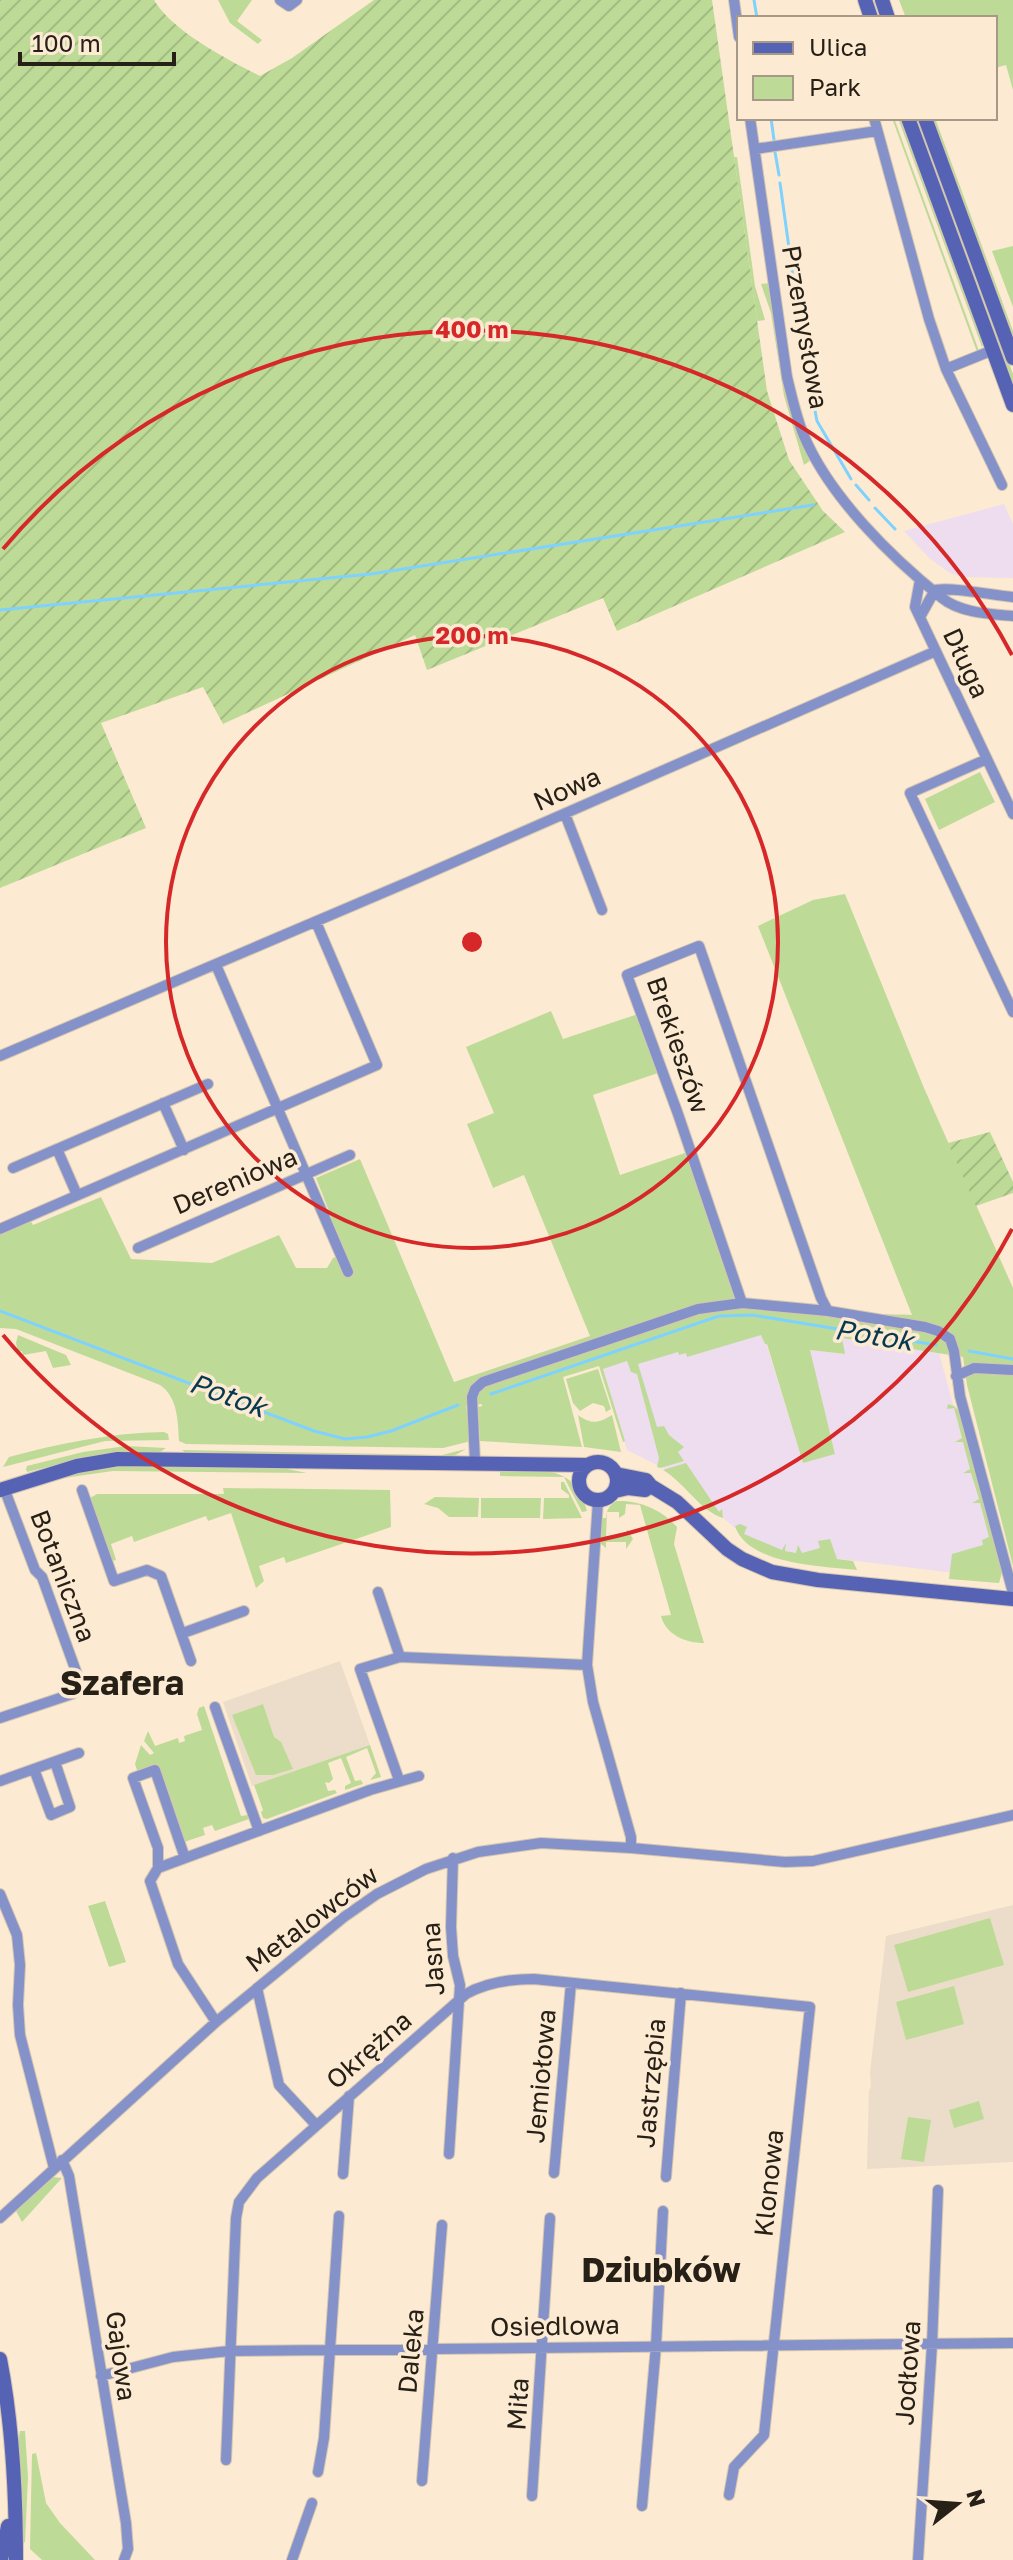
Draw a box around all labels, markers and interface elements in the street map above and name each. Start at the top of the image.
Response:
scale bar [20,16,174,66]
legend [737,16,997,120]
text: 100 m [32,28,101,57]
text: Ulica [809,32,867,61]
text: Park [809,72,861,101]
street label: Przemysłowa [776,243,835,411]
text: 400 m [435,314,509,343]
text: 200 m [436,620,508,649]
street label: Długa [937,623,996,703]
street label: Nowa [528,760,605,817]
centre of rings [458,928,486,956]
street label: Brekieszów [641,972,716,1117]
street label: Dereniowa [168,1141,302,1221]
water label: Potok [833,1312,919,1357]
water label: Potok [186,1366,274,1425]
street label: Botaniczna [24,1505,103,1646]
district label: Szafera [60,1662,184,1702]
street label: Metalowców [240,1859,384,1978]
street label: Jasna [414,1921,451,1997]
street label: Okrężna [320,2004,418,2095]
street label: Jemiołowa [519,2008,562,2144]
street label: Jastrzębia [629,2017,672,2149]
street label: Klonowa [747,2128,790,2238]
district label: Dziubków [581,2249,741,2289]
street label: Daleka [391,2307,430,2395]
street label: Gajowa [100,2309,143,2403]
street label: Osiedlowa [490,2309,620,2342]
street label: Jodłowa [888,2319,927,2427]
street label: Miła [500,2377,535,2431]
north arrow [917,2464,997,2544]
text: N [961,2486,992,2510]

